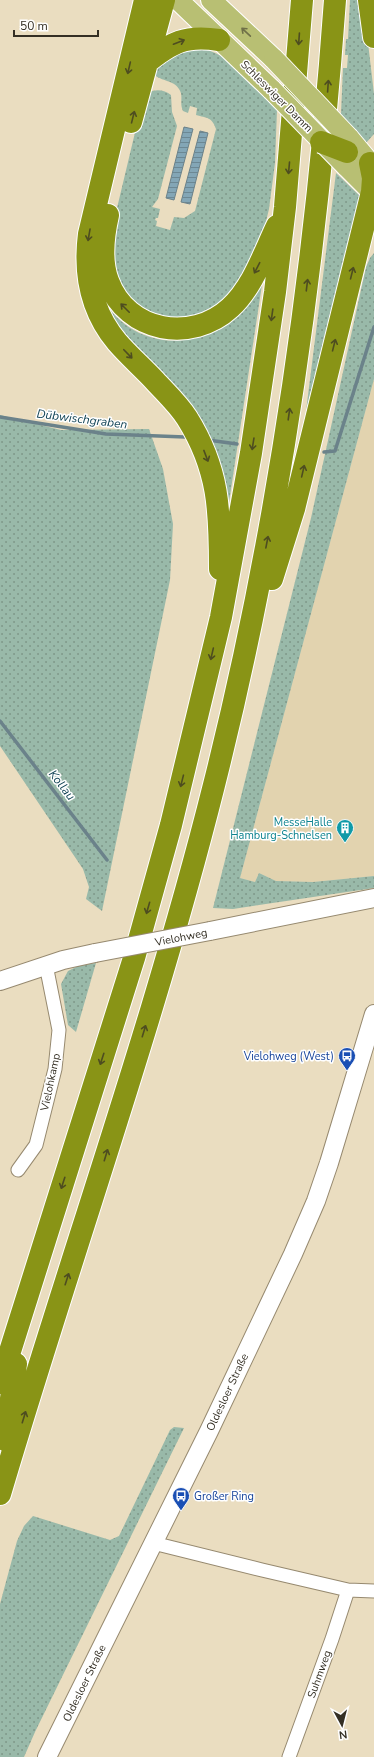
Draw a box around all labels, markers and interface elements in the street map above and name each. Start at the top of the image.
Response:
scale bar [14,12,98,38]
text: 50 m [20,18,48,34]
one-way arrow [241,28,251,37]
one-way arrow [296,32,303,45]
one-way arrow [172,38,184,46]
street label: Schleswiger Damm [237,57,316,136]
one-way arrow [124,61,132,74]
one-way arrow [325,80,332,93]
one-way arrow [129,111,137,124]
one-way arrow [285,161,292,174]
one-way arrow [85,228,93,241]
one-way arrow [253,262,261,274]
one-way arrow [349,267,356,280]
one-way arrow [303,279,311,292]
one-way arrow [120,303,130,313]
one-way arrow [268,308,276,321]
one-way arrow [331,339,338,352]
one-way arrow [123,348,132,358]
water label: Dübwischgraben [36,405,129,433]
one-way arrow [285,408,293,421]
one-way arrow [249,437,257,450]
one-way arrow [202,450,210,462]
one-way arrow [299,465,307,478]
one-way arrow [263,536,271,549]
one-way arrow [207,648,215,661]
water label: Kollau [45,767,79,804]
one-way arrow [178,774,185,787]
place label: MesseHalle Hamburg-Schnelsen [230,815,332,843]
building icon: MesseHalle Hamburg-Schnelsen [335,818,355,843]
one-way arrow [144,901,151,914]
street label: Vielohweg [153,925,209,950]
one-way arrow [141,1025,148,1038]
bus stop icon: Vielohweg (West) [337,1046,357,1071]
place label: Vielohweg (West) [243,1049,334,1064]
street label: Vielohkamp [37,1052,64,1113]
one-way arrow [98,1053,106,1065]
one-way arrow [103,1149,110,1162]
one-way arrow [59,1177,66,1190]
one-way arrow [64,1273,71,1286]
street label: Oldesloer Straße [203,1351,252,1433]
one-way arrow [21,1410,28,1423]
bus stop icon: Großer Ring [171,1486,191,1511]
place label: Großer Ring [194,1489,254,1504]
street label: Oldesloer Straße [59,1642,110,1724]
street label: Suhmweg [304,1648,335,1700]
north arrow [322,1705,362,1745]
text: N [338,1726,348,1742]

